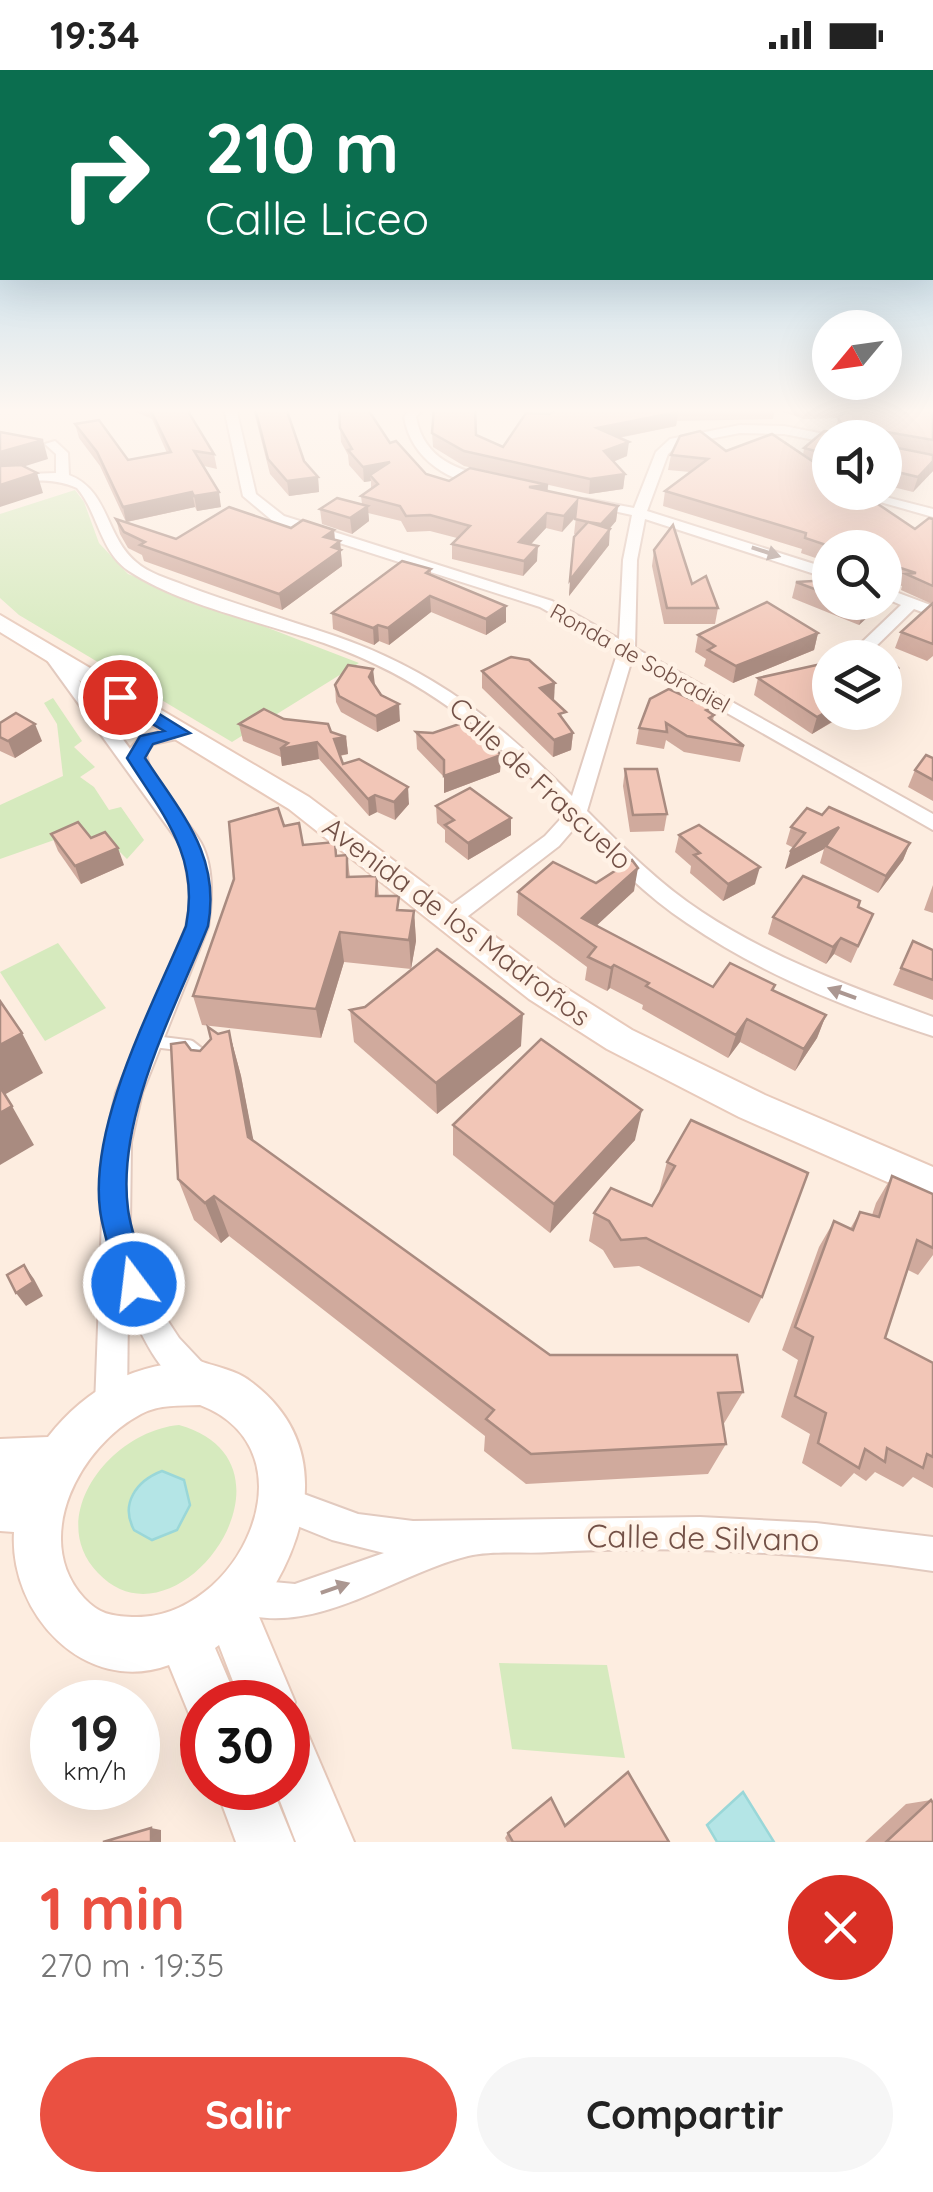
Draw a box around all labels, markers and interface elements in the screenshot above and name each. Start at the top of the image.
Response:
text: 19:34 [50,11,140,59]
text: 210 m [205,103,399,191]
icon: right [40,110,170,240]
text: Calle Liceo [205,190,429,246]
north arrow [812,310,902,400]
map controls [812,310,902,730]
button: sound [812,420,902,510]
button: search [812,530,902,620]
one-way arrow [751,545,781,560]
street label: Ronda de Sobradiel [545,597,735,719]
button: layers [812,640,902,730]
pin [78,655,163,740]
icon: arrive [93,670,148,725]
street label: Calle de Frascuelo [442,689,640,877]
street label: Avenida de los Madroños [316,809,598,1033]
one-way arrow [826,985,856,1000]
position arrow [82,1232,186,1336]
street label: Calle de Silvano [586,1515,820,1559]
one-way arrow [320,1580,350,1595]
speed limit sign: 30 [180,1680,310,1810]
text: 19 [71,1701,119,1764]
text: km/h [63,1755,127,1786]
text: 1 min [40,1870,185,1945]
button: close [788,1875,893,1980]
text: 270 m · 19:35 [40,1945,224,1985]
button: Salir [40,2057,457,2172]
button: Compartir [477,2057,893,2172]

